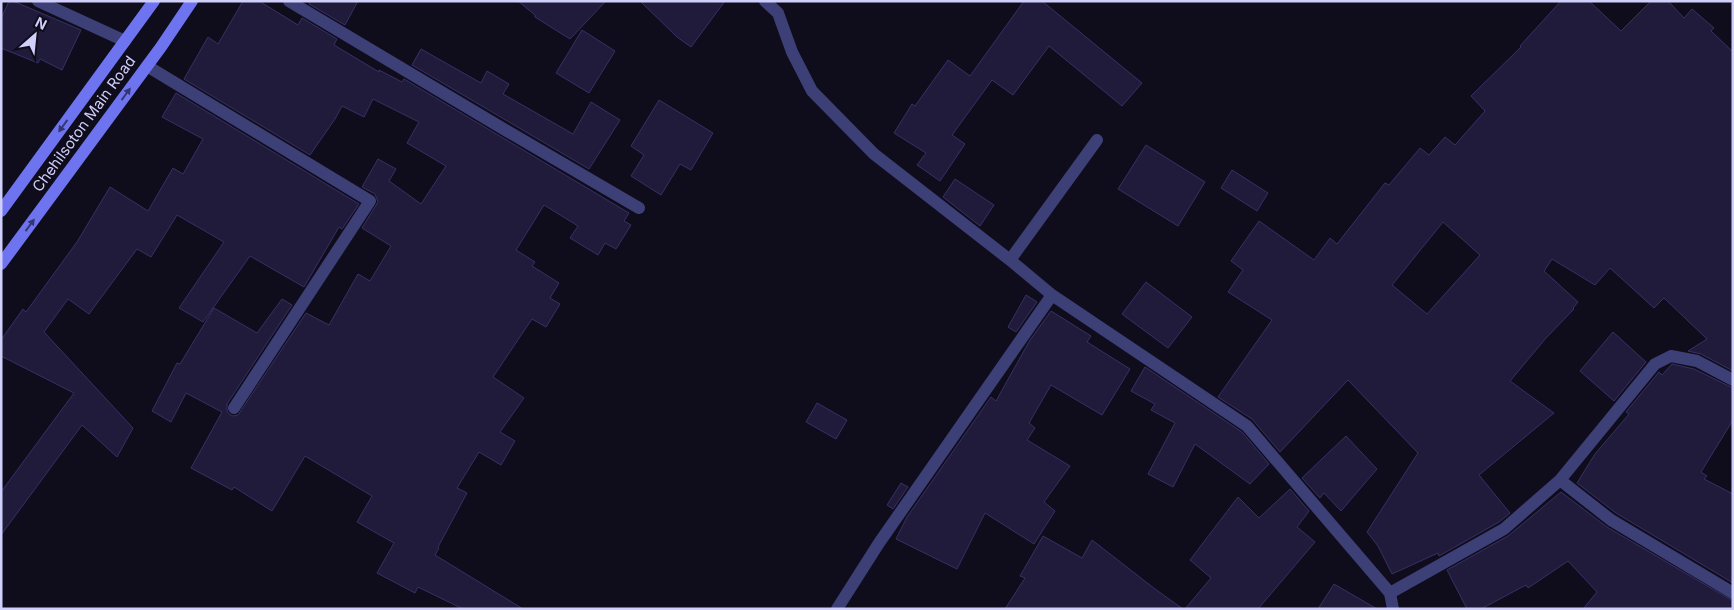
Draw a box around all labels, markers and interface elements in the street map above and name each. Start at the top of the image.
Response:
north arrow [10,10,60,60]
text: N [33,13,50,33]
street label: Chehilsoton Main Road [28,52,139,195]
one-way arrow [121,88,132,101]
one-way arrow [58,119,68,133]
one-way arrow [25,218,35,232]

